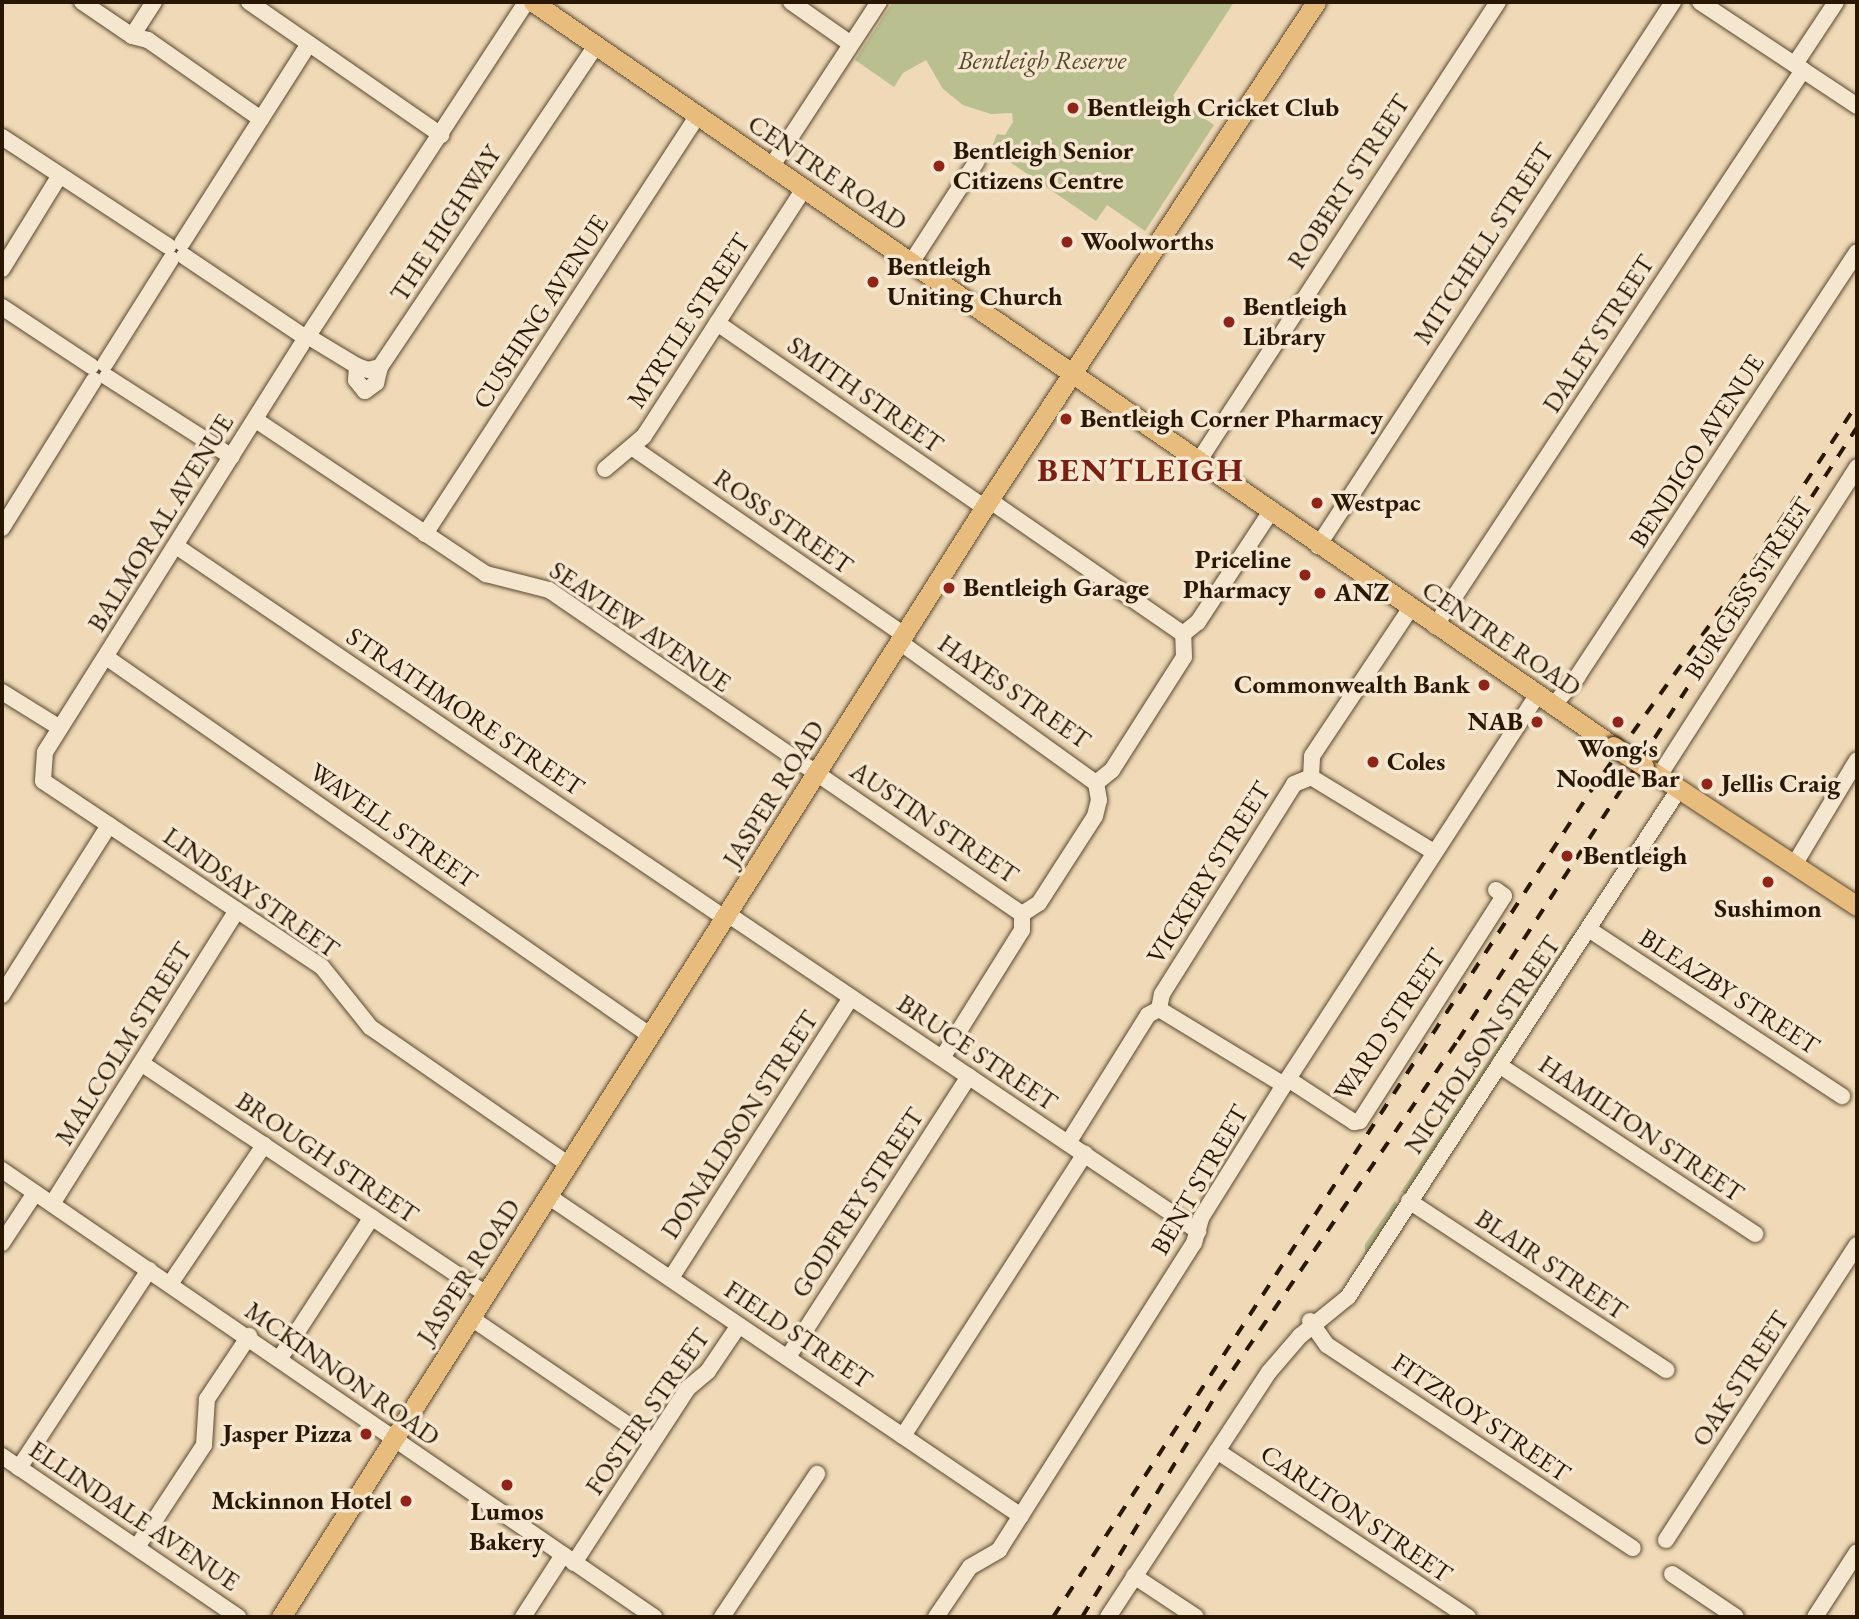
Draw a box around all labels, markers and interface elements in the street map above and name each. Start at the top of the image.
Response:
park label: Bentleigh Reserve [958,45,1126,77]
street label: ROBERT STREET [1281,89,1417,275]
place label: Bentleigh Cricket Club [1087,92,1339,124]
marker: Bentleigh Cricket Club [1065,100,1081,116]
street label: CENTRE ROAD [742,108,912,238]
place label: Bentleigh Senior Citizens Centre [953,135,1134,196]
street label: MITCHELL STREET [1407,137,1561,351]
street label: THE HIGHWAY [384,140,508,308]
marker: Bentleigh Senior Citizens Centre [931,158,947,174]
street label: CUSHING AVENUE [467,209,615,415]
place label: Woolworths [1081,226,1214,258]
street label: MYRTLE STREET [621,228,757,414]
marker: Woolworths [1059,234,1075,250]
street label: DALEY STREET [1536,249,1662,419]
place label: Bentleigh Uniting Church [887,251,1062,312]
marker: Bentleigh Uniting Church [865,274,881,290]
place label: Bentleigh Library [1243,291,1347,352]
marker: Bentleigh Library [1221,314,1237,330]
street label: SMITH STREET [781,330,949,460]
street label: BENDIGO AVENUE [1623,349,1771,553]
place label: Bentleigh Corner Pharmacy [1080,403,1383,435]
street label: BALMORAL AVENUE [81,408,241,638]
marker: Bentleigh Corner Pharmacy [1058,411,1074,427]
district label: BENTLEIGH [1038,450,1244,490]
street label: ROSS STREET [707,463,859,581]
place label: Westpac [1331,487,1421,519]
street label: BURGESS STREET [1679,492,1819,686]
marker: Westpac [1309,495,1325,511]
place label: Priceline Pharmacy [1183,544,1291,606]
street label: SEAVIEW AVENUE [543,555,737,699]
marker: Priceline Pharmacy [1297,567,1313,583]
place label: Bentleigh Garage [963,572,1149,604]
street label: CENTRE ROAD [1416,574,1586,704]
place label: ANZ [1334,577,1389,609]
marker: Bentleigh Garage [941,580,957,596]
marker: ANZ [1312,585,1328,601]
street label: STRATHMORE STREET [340,621,590,803]
street label: HAYES STREET [932,628,1096,756]
place label: Commonwealth Bank [1234,669,1470,701]
marker: Commonwealth Bank [1476,677,1492,693]
place label: NAB [1468,706,1523,738]
marker: NAB [1529,714,1545,730]
marker: Wong's Noodle Bar [1610,714,1626,730]
street label: JASPER ROAD [717,715,831,873]
place label: Wong's Noodle Bar [1556,733,1680,794]
place label: Coles [1387,746,1445,778]
marker: Coles [1365,754,1381,770]
street label: AUSTIN STREET [844,755,1024,891]
street label: WAVELL STREET [303,757,483,895]
place label: Jellis Craig [1721,768,1840,800]
street label: VICKERY STREET [1140,776,1278,970]
marker: Jellis Craig [1699,776,1715,792]
street label: LINDSAY STREET [157,821,345,965]
place label: Bentleigh [1583,840,1687,872]
marker: Bentleigh [1557,846,1577,866]
marker: Sushimon [1760,874,1776,890]
place label: Sushimon [1714,893,1822,925]
street label: BLEAZBY STREET [1633,922,1825,1062]
street label: NICHOLSON STREET [1398,930,1568,1160]
street label: MALCOLM STREET [49,937,199,1151]
street label: WARD STREET [1328,943,1452,1107]
street label: BRUCE STREET [891,988,1063,1118]
street label: DONALDSON STREET [655,1005,825,1245]
street label: HAMILTON STREET [1532,1049,1750,1209]
street label: BROUGH STREET [230,1086,424,1230]
street label: BENT STREET [1145,1099,1255,1261]
street label: GODFREY STREET [785,1102,931,1304]
street label: JASPER ROAD [410,1194,528,1350]
street label: BLAIR STREET [1469,1203,1633,1327]
street label: FIELD STREET [718,1274,878,1396]
street label: MCKINNON ROAD [239,1295,445,1453]
street label: OAK STREET [1686,1306,1796,1452]
street label: FOSTER STREET [579,1323,717,1501]
street label: FITZROY STREET [1386,1347,1576,1489]
place label: Jasper Pizza [222,1418,352,1450]
marker: Jasper Pizza [358,1426,374,1442]
street label: ELLINDALE AVENUE [23,1434,245,1598]
street label: CARLTON STREET [1254,1438,1458,1590]
marker: Lumos Bakery [499,1477,515,1493]
place label: Mckinnon Hotel [211,1485,392,1517]
marker: Mckinnon Hotel [398,1493,414,1509]
place label: Lumos Bakery [469,1496,545,1558]

